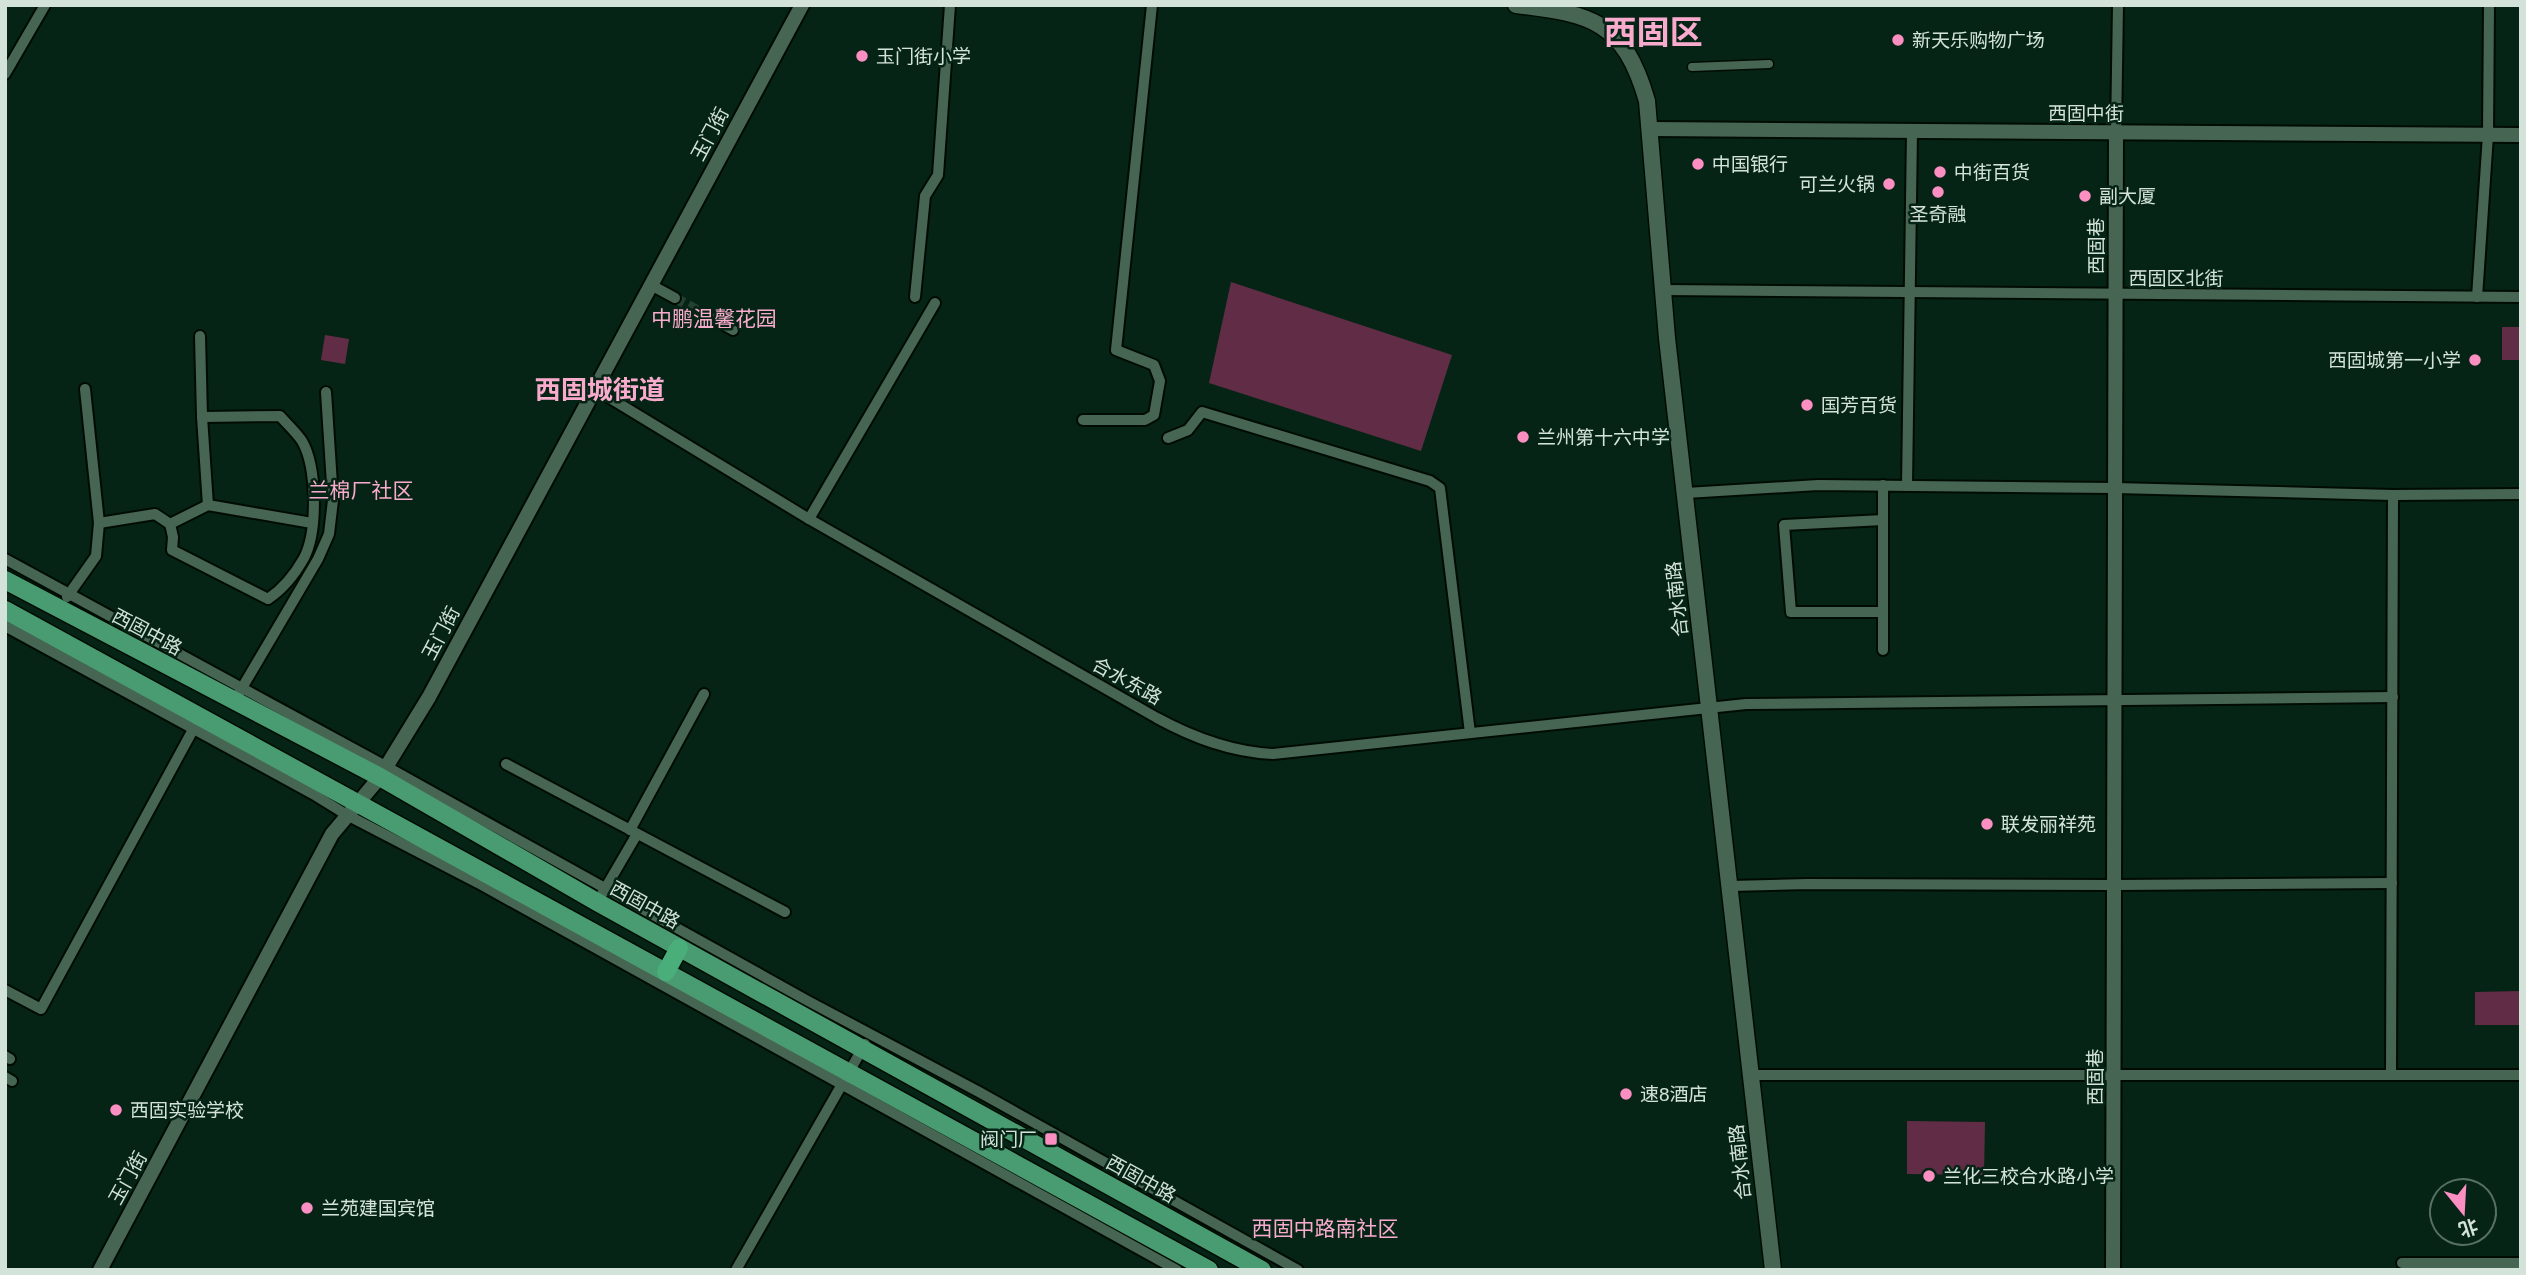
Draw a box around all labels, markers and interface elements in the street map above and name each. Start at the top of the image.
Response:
district label: 西固区 [1604,14,1703,51]
place label: 新天乐购物广场 [1912,30,2045,51]
marker: 新天乐购物广场 [1890,32,1906,48]
place label: 玉门街小学 [876,46,971,67]
marker: 玉门街小学 [854,48,870,64]
street label: 西固中街 [2048,103,2124,124]
street label: 玉门街 [687,104,733,164]
place label: 中国银行 [1712,154,1788,175]
marker: 中国银行 [1690,156,1706,172]
place label: 中街百货 [1954,162,2030,183]
marker: 中街百货 [1932,164,1948,180]
place label: 可兰火锅 [1799,174,1875,195]
marker: 可兰火锅 [1881,176,1897,192]
marker: 圣奇融 [1930,184,1946,200]
place label: 副大厦 [2099,186,2156,207]
marker: 副大厦 [2077,188,2093,204]
place label: 圣奇融 [1909,204,1967,225]
street label: 西固巷 [2086,217,2107,275]
street label: 西固区北街 [2128,268,2224,289]
district label: 中鹏温馨花园 [651,307,777,330]
place label: 西固城第一小学 [2328,350,2461,371]
marker: 西固城第一小学 [2467,352,2483,368]
district label: 西固城街道 [535,375,665,405]
place label: 国芳百货 [1821,395,1897,416]
marker: 国芳百货 [1799,397,1815,413]
place label: 兰州第十六中学 [1537,427,1670,448]
marker: 兰州第十六中学 [1515,429,1531,445]
district label: 兰棉厂社区 [309,479,414,502]
street label: 合水南路 [1663,560,1691,638]
street label: 玉门街 [418,603,464,663]
street label: 西固中路 [109,605,185,659]
street label: 合水东路 [1089,653,1165,709]
place label: 联发丽祥苑 [2001,814,2096,835]
marker: 联发丽祥苑 [1979,816,1995,832]
street label: 西固中路 [607,877,683,933]
street label: 西固巷 [2085,1048,2106,1106]
place label: 速8酒店 [1640,1084,1708,1105]
marker: 速8酒店 [1618,1086,1634,1102]
place label: 西固实验学校 [130,1100,244,1121]
marker: 西固实验学校 [108,1102,124,1118]
street label: 合水南路 [1726,1123,1754,1201]
place label: 阀门厂 [980,1129,1037,1150]
marker: 阀门厂 [1043,1131,1059,1147]
street label: 玉门街 [105,1148,151,1208]
street label: 西固中路 [1103,1151,1179,1207]
place label: 兰化三校合水路小学 [1943,1166,2114,1187]
marker: 兰化三校合水路小学 [1921,1168,1937,1184]
north arrow [2428,1177,2498,1247]
place label: 兰苑建国宾馆 [321,1198,435,1219]
marker: 兰苑建国宾馆 [299,1200,315,1216]
text: 北 [2456,1215,2480,1241]
district label: 西固中路南社区 [1252,1217,1399,1240]

